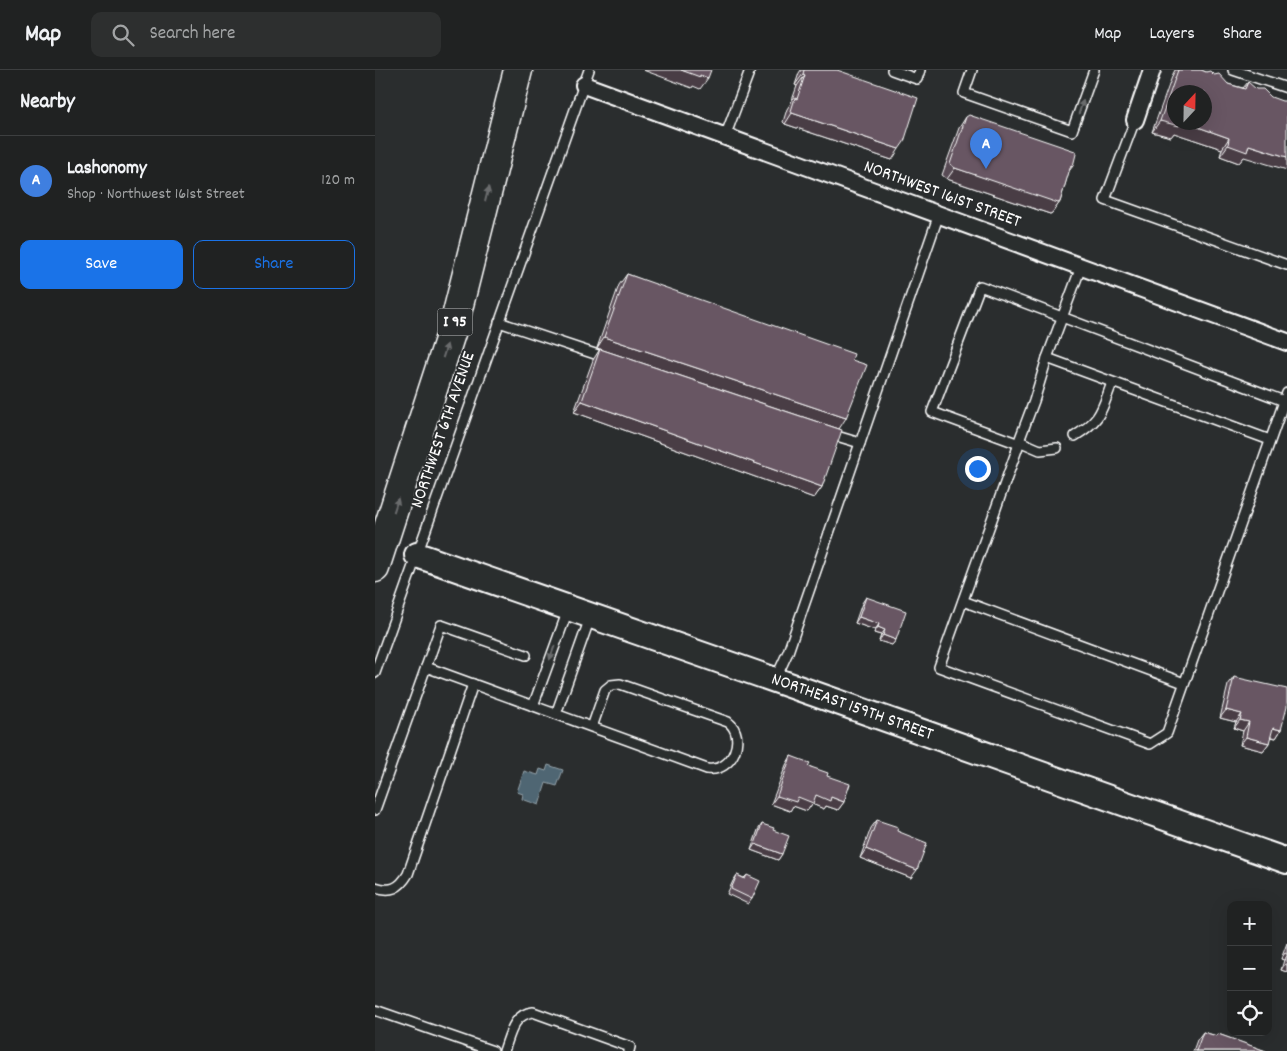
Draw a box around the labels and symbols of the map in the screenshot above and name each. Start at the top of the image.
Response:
north arrow [1167,85,1212,130]
one-way arrow [1077,99,1085,114]
pin: A [970,128,1002,169]
street label: NORTHWEST 161ST STREET [860,155,1024,235]
one-way arrow [483,186,491,201]
road number: I 95 [437,308,473,336]
one-way arrow [442,343,449,358]
street label: NORTHWEST 6TH AVENUE [405,348,483,512]
your location [965,456,991,482]
one-way arrow [392,498,400,513]
one-way arrow [548,646,556,660]
street label: NORTHEAST 159TH STREET [768,667,937,747]

